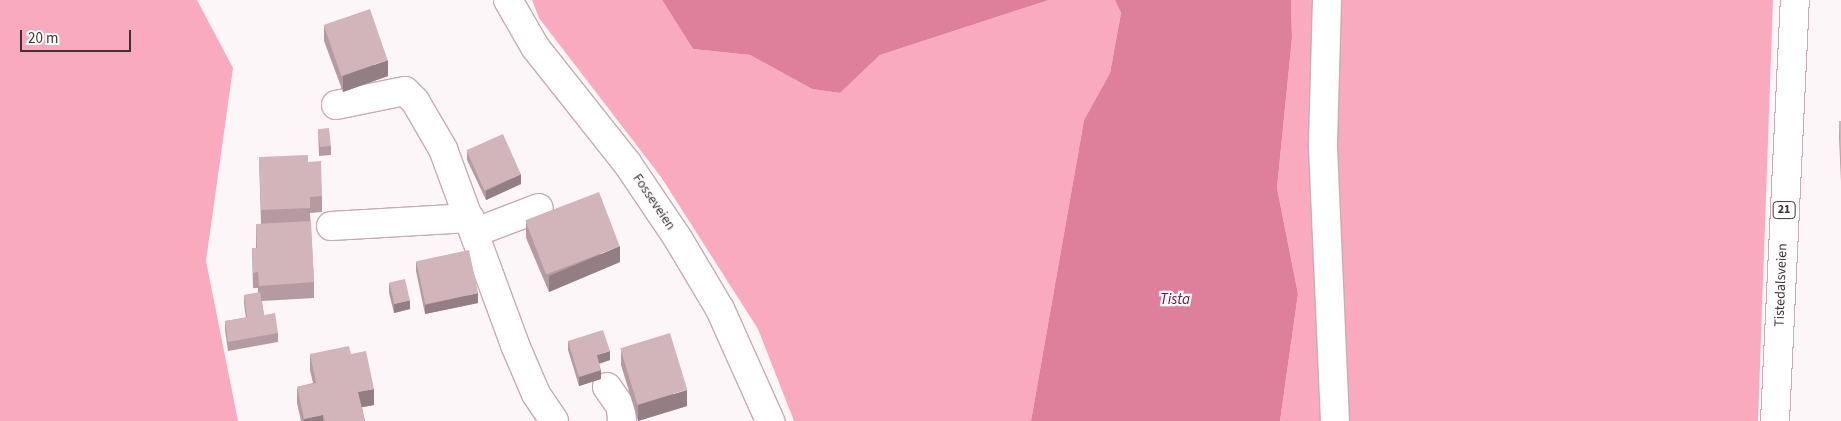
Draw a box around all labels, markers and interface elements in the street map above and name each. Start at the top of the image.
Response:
scale bar [22,20,134,52]
text: 20 m [28,28,58,49]
street label: Fosseveien [629,171,679,233]
road number: 21 [1772,200,1796,220]
street label: Tistedalsveien [1771,243,1791,327]
water label: Tista [1160,291,1190,309]

